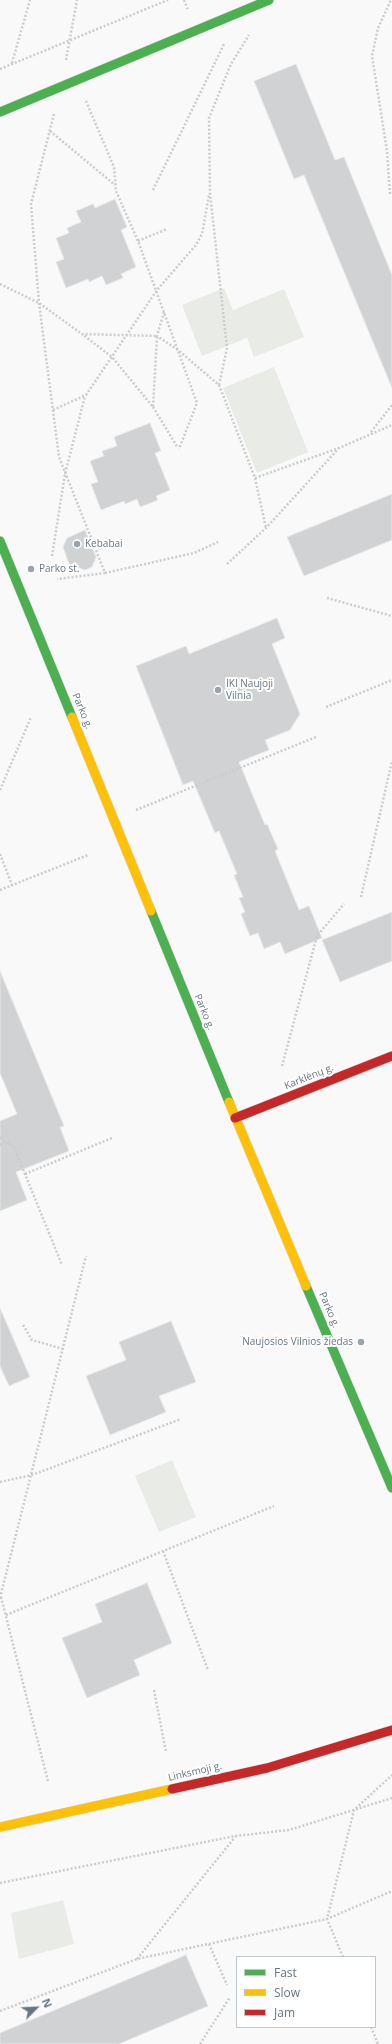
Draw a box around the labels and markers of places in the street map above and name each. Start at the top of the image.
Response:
place label: Kebabai [85,538,123,550]
marker: Kebabai [72,539,82,549]
place label: Parko st. [39,563,79,575]
marker: Parko st. [26,564,36,574]
place label: IKI Naujoji Vilnia [226,678,273,702]
marker: IKI Naujoji Vilnia [213,685,223,695]
place label: Naujosios Vilnios žiedas [242,1336,353,1348]
marker: Naujosios Vilnios žiedas [356,1337,366,1347]

